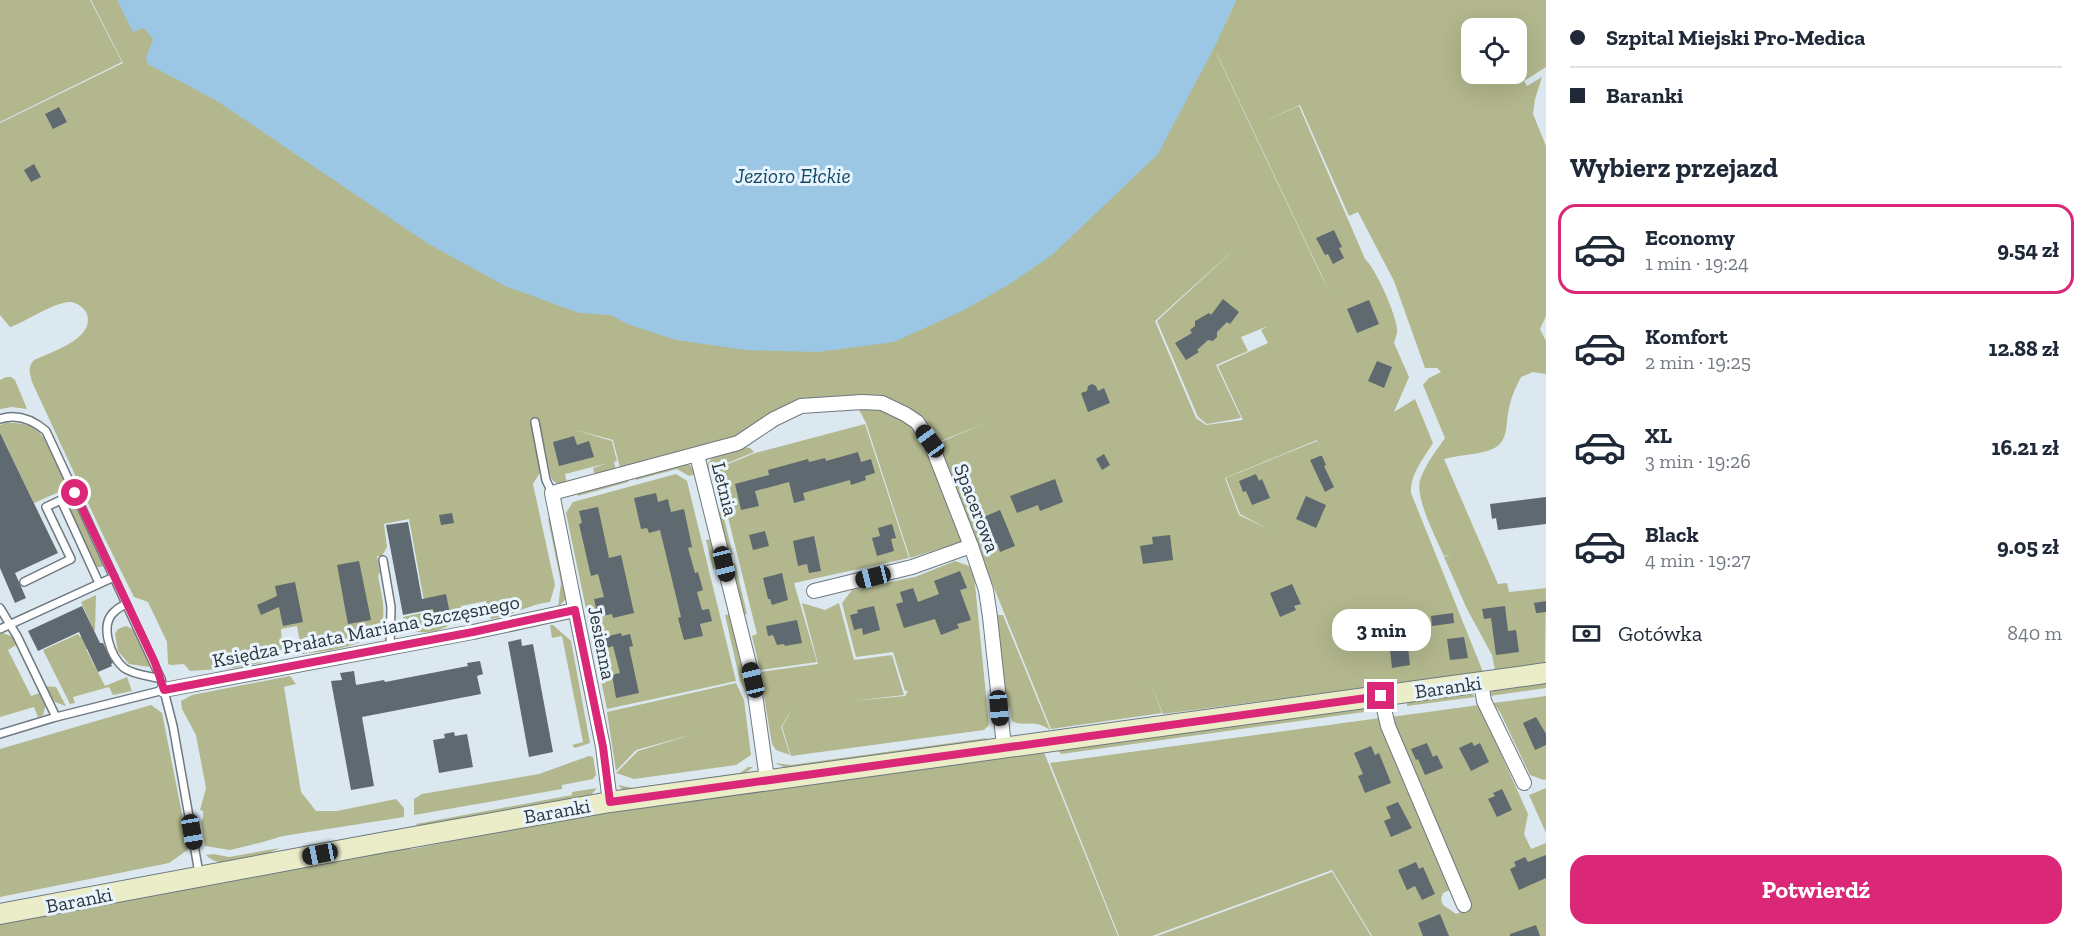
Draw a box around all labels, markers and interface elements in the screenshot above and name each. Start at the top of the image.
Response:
map controls [1461,18,1527,84]
button: locate [1461,18,1527,84]
text: Szpital Miejski Pro-Medica [1606,24,1865,51]
text: Baranki [1606,82,1683,109]
text: Wybierz przejazd [1570,152,1778,184]
water label: Jezioro Ełckie [734,163,851,188]
icon: car [1573,222,1627,276]
text: Economy [1645,224,1735,251]
text: 9.54 zł [1997,236,2059,263]
text: 1 min · 19:24 [1645,251,1749,275]
icon: car [1573,321,1627,375]
text: Komfort [1645,323,1728,350]
text: 12.88 zł [1989,335,2059,362]
text: 2 min · 19:25 [1645,350,1751,374]
icon: car [1573,420,1627,474]
car [912,421,948,461]
text: XL [1645,422,1672,449]
text: 16.21 zł [1992,434,2059,461]
text: 3 min · 19:26 [1645,449,1751,473]
street label: Letnia [707,460,743,519]
street label: Spacerowa [949,460,1005,556]
route start [61,479,88,506]
icon: car [1573,519,1627,573]
text: Black [1645,521,1699,548]
text: 9.05 zł [1997,533,2059,560]
car [711,544,737,584]
text: 4 min · 19:27 [1645,548,1751,572]
car [853,564,893,590]
street label: Księdza Prałata Mariana Szczęsnego [210,589,522,673]
street label: Jesienna [583,604,621,682]
callout: 3 min [1332,609,1430,651]
icon: cash [1570,617,1603,650]
text: 3 min [1357,618,1406,642]
text: Gotówka [1618,620,1702,647]
text: 840 m [2007,621,2062,645]
car [740,660,766,700]
street label: Baranki [1413,670,1483,704]
route end [1367,682,1394,709]
car [988,689,1010,727]
street label: Baranki [522,793,593,829]
car [180,813,204,851]
car [301,842,339,866]
button: Potwierdź [1570,855,2062,924]
street label: Baranki [44,882,115,918]

